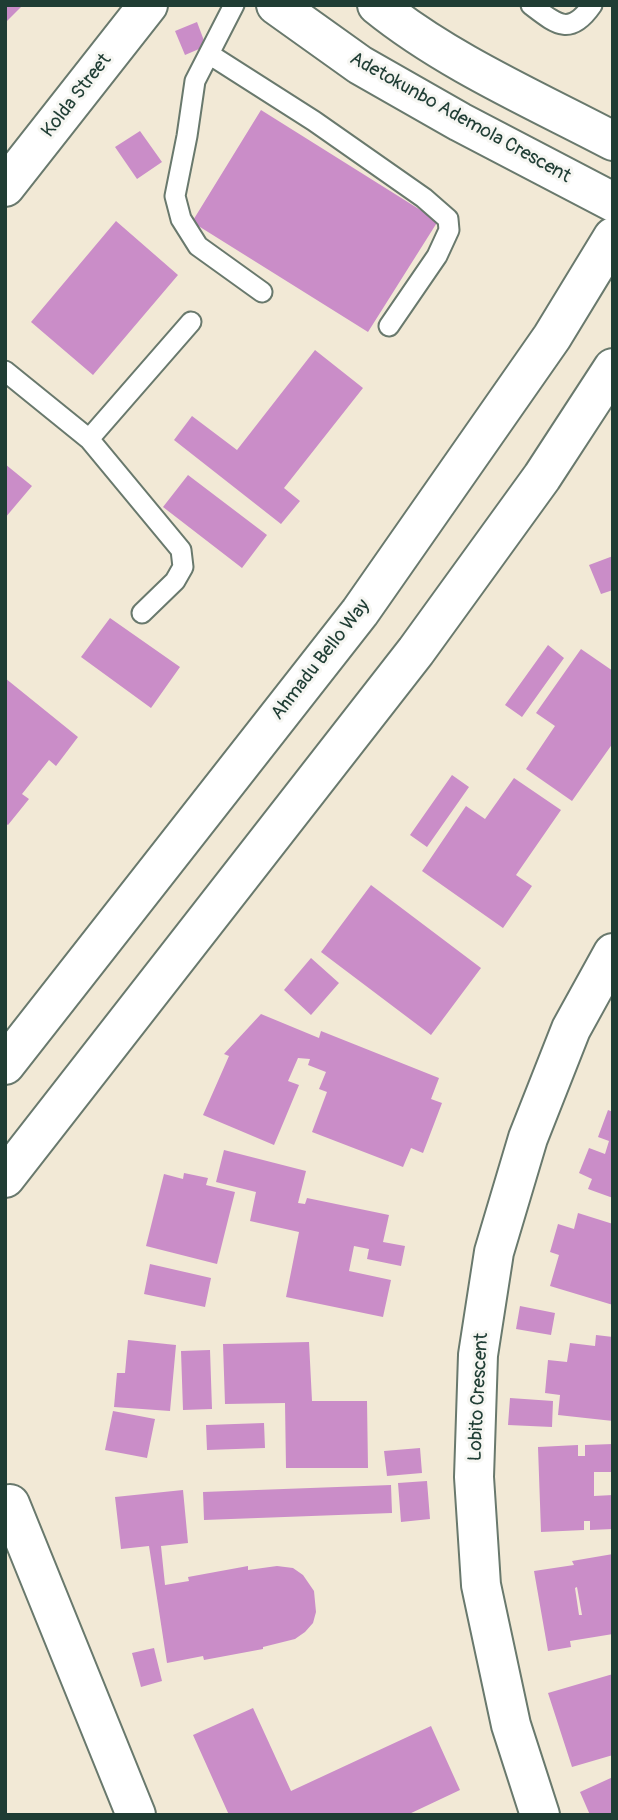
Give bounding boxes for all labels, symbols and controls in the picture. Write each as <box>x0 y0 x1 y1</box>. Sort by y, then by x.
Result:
street label: Adetokunbo Ademola Crescent <box>345 48 575 188</box>
street label: Kolda Street <box>37 50 117 142</box>
street label: Ahmadu Bello Way <box>267 595 375 725</box>
street label: Lobito Crescent <box>464 1332 494 1462</box>

